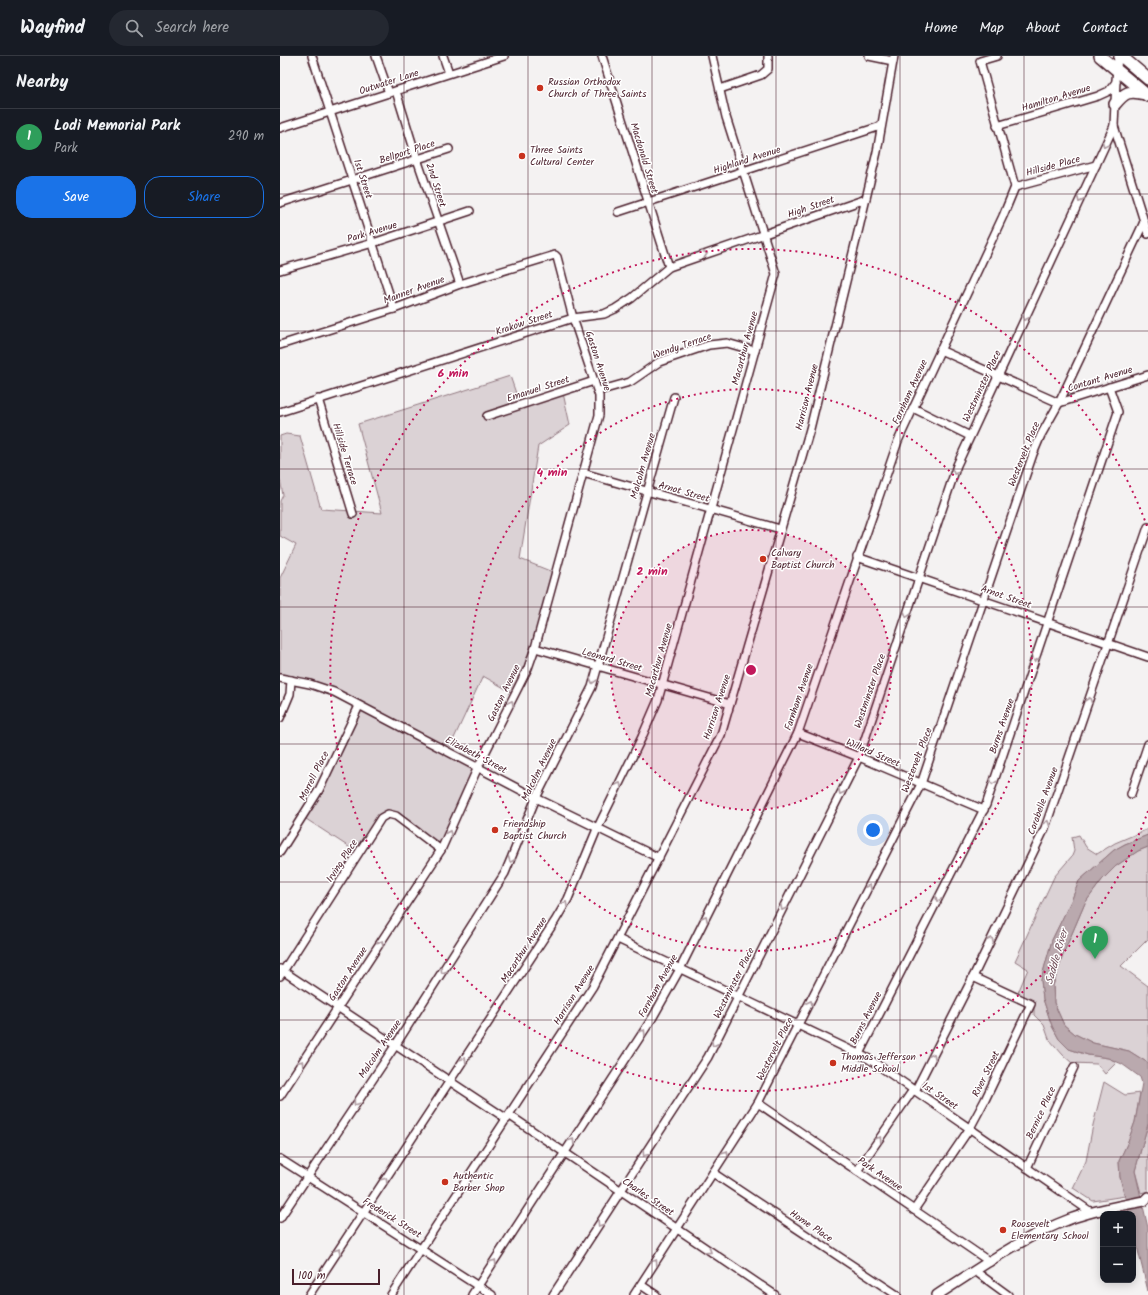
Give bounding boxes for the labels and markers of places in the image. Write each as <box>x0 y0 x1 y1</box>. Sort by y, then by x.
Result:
place label: Russian Orthodox Church of Three Saints <box>548 74 647 102</box>
marker: Russian Orthodox Church of Three Saints <box>535 83 545 93</box>
place label: Three Saints Cultural Center <box>530 142 595 170</box>
marker: Three Saints Cultural Center <box>517 151 527 161</box>
place label: Calvary Baptist Church <box>771 545 835 573</box>
marker: Calvary Baptist Church <box>758 554 768 564</box>
centre of rings <box>744 663 758 677</box>
place label: Friendship Baptist Church <box>503 816 567 844</box>
marker: Friendship Baptist Church <box>490 825 500 835</box>
pin: 1 <box>1082 926 1108 959</box>
place label: Thomas Jefferson Middle School <box>841 1049 916 1077</box>
marker: Thomas Jefferson Middle School <box>828 1058 838 1068</box>
place label: Authentic Barber Shop <box>453 1168 505 1196</box>
marker: Authentic Barber Shop <box>440 1177 450 1187</box>
place label: Roosevelt Elementary School <box>1011 1216 1089 1244</box>
marker: Roosevelt Elementary School <box>998 1225 1008 1235</box>

